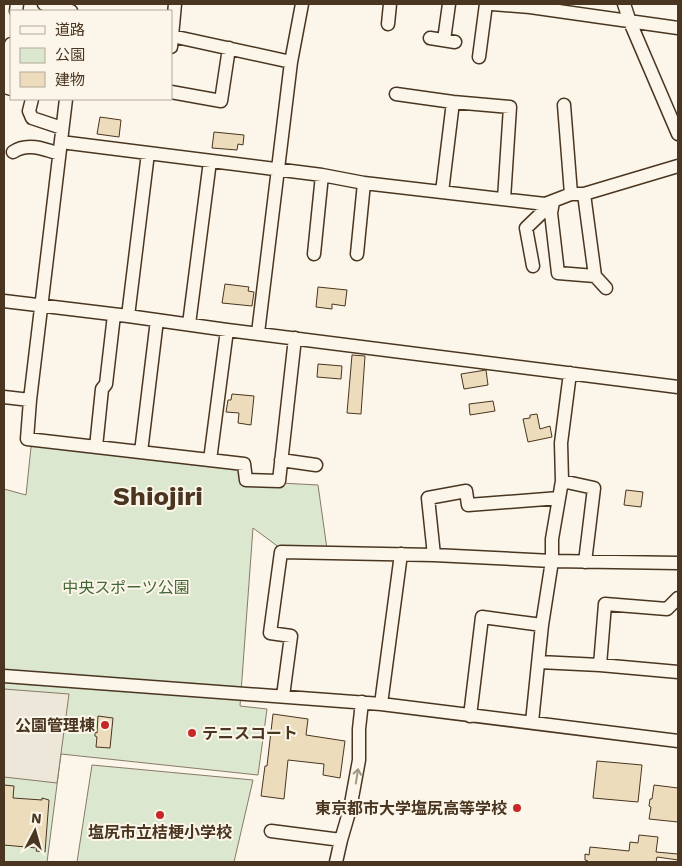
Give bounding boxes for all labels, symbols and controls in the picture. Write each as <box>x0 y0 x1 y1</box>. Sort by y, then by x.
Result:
legend <box>10 10 172 100</box>
text: 道路 <box>55 21 85 39</box>
text: 公園 <box>55 46 85 64</box>
text: 建物 <box>55 71 85 89</box>
district label: Shiojiri <box>113 481 203 511</box>
park label: 中央スポーツ公園 <box>62 578 190 597</box>
place label: 公園管理棟 <box>15 716 95 735</box>
marker: 公園管理棟 <box>99 719 111 731</box>
place label: テニスコート <box>202 724 298 743</box>
marker: テニスコート <box>186 727 198 739</box>
one-way arrow <box>352 769 362 785</box>
place label: 東京都市大学塩尻高等学校 <box>315 799 507 818</box>
marker: 東京都市大学塩尻高等学校 <box>511 802 523 814</box>
north arrow <box>10 806 60 856</box>
marker: 塩尻市立桔梗小学校 <box>154 809 166 821</box>
text: N <box>30 810 42 827</box>
place label: 塩尻市立桔梗小学校 <box>88 823 232 842</box>

